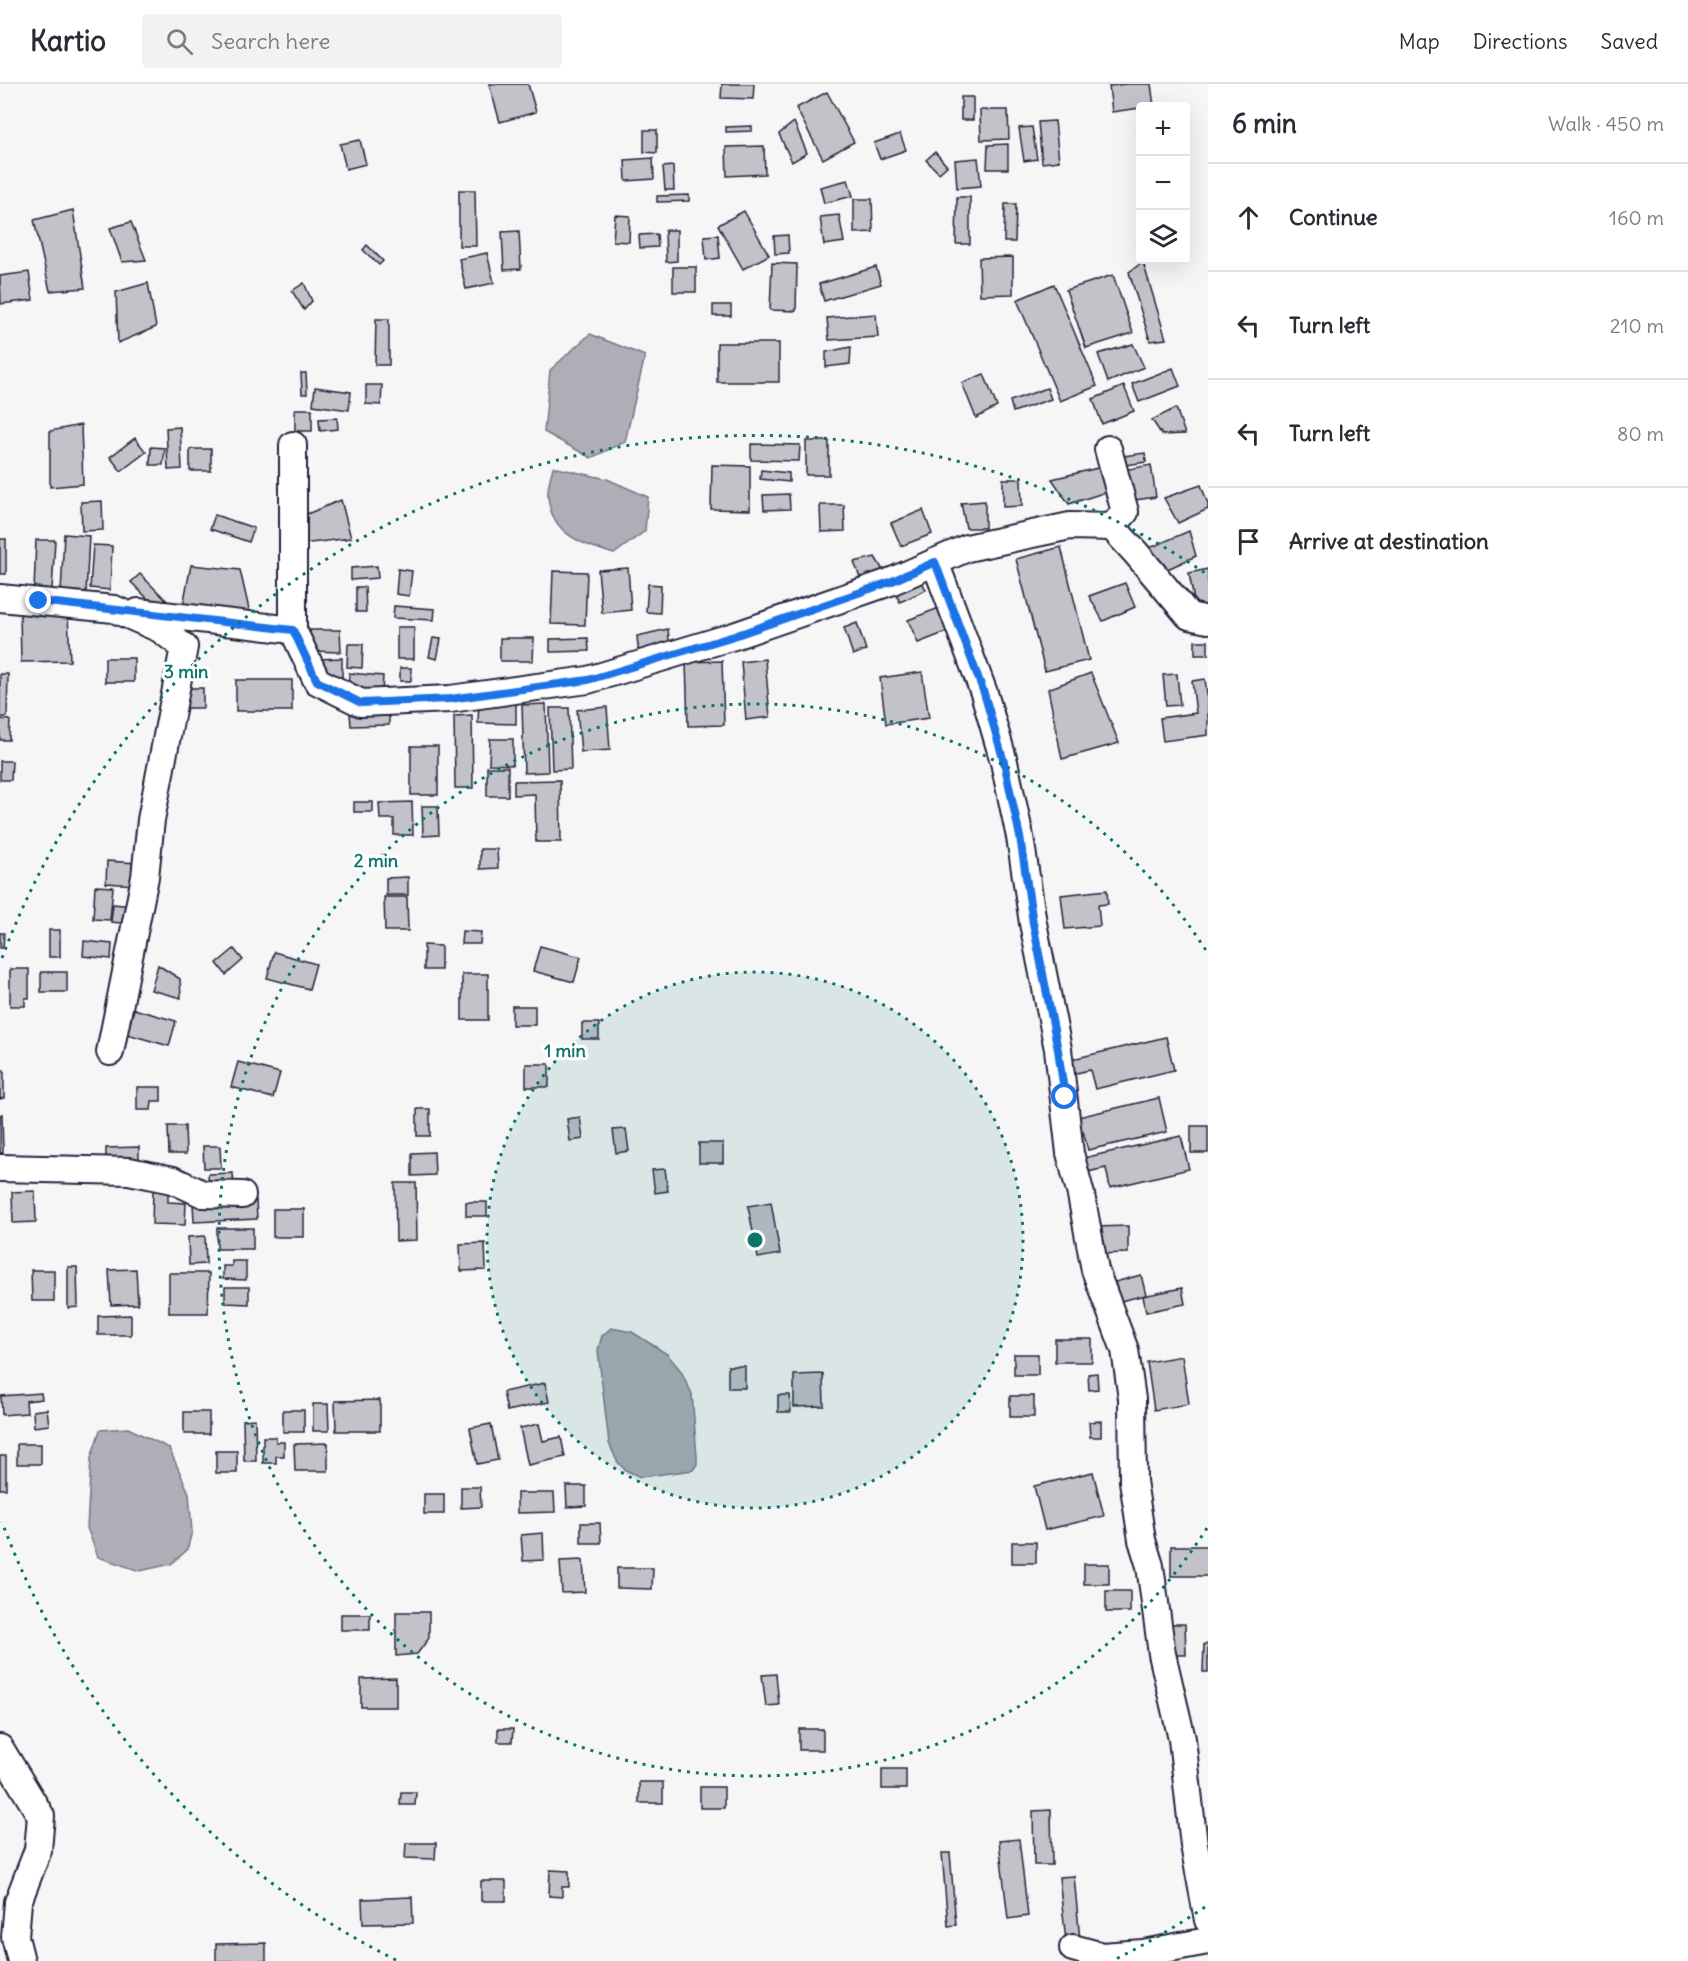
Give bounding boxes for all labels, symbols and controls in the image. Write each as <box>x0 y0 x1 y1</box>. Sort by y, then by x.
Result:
search box <box>142 14 562 68</box>
text: Kartio <box>30 23 106 59</box>
icon: search <box>163 25 196 58</box>
text: Search here <box>211 27 330 55</box>
text: Map <box>1399 28 1440 55</box>
text: Directions <box>1473 28 1567 55</box>
text: Saved <box>1600 28 1658 55</box>
map controls <box>1136 102 1190 264</box>
button: + <box>1136 102 1190 156</box>
text: 6 min <box>1232 107 1297 140</box>
text: Walk · 450 m <box>1548 111 1664 136</box>
button: − <box>1136 156 1190 210</box>
icon: ahead <box>1232 201 1265 234</box>
text: Continue <box>1289 203 1378 231</box>
text: 160 m <box>1609 205 1664 230</box>
button: layers <box>1136 210 1190 264</box>
icon: left <box>1232 309 1265 342</box>
text: Turn left <box>1289 311 1370 339</box>
text: 210 m <box>1610 313 1664 338</box>
icon: left <box>1232 417 1265 450</box>
text: Turn left <box>1289 419 1370 447</box>
text: 80 m <box>1617 421 1664 446</box>
icon: arrive <box>1232 525 1265 558</box>
text: Arrive at destination <box>1289 527 1489 555</box>
route end <box>25 587 51 613</box>
text: 3 min <box>164 660 209 683</box>
text: 2 min <box>354 849 399 872</box>
text: 1 min <box>544 1039 586 1062</box>
route start <box>1051 1083 1077 1109</box>
centre of rings <box>745 1230 765 1250</box>

